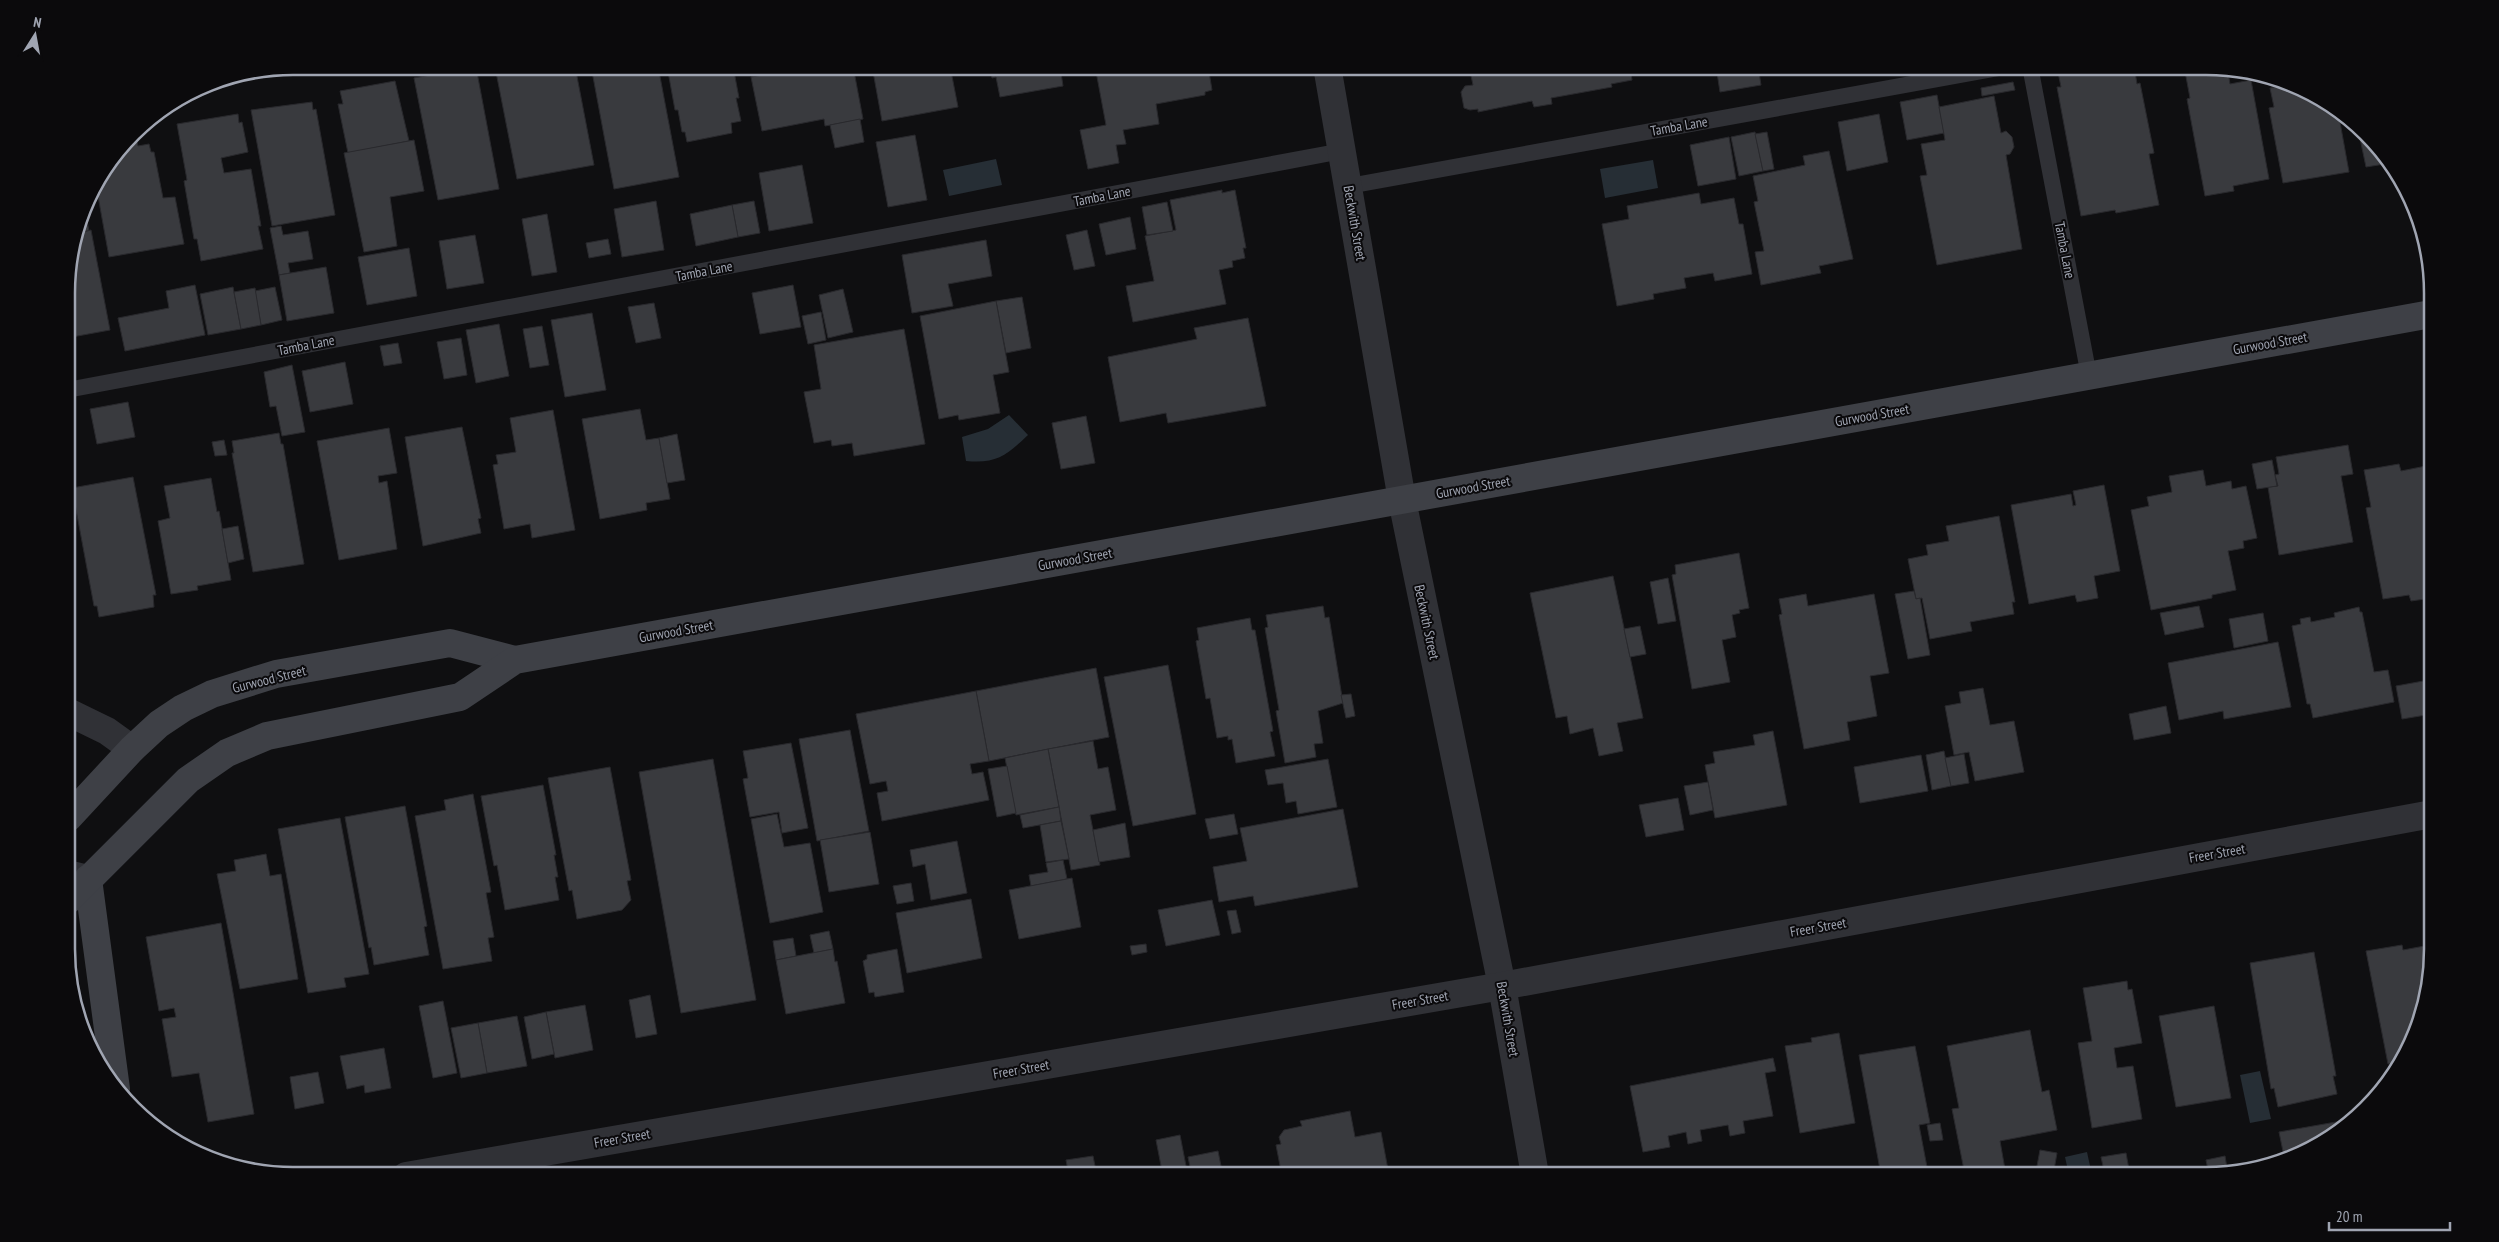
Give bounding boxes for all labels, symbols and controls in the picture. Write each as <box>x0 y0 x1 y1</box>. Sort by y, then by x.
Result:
north arrow <box>10 10 60 60</box>
text: N <box>32 13 43 32</box>
street label: Tamba Lane <box>1649 112 1709 140</box>
street label: Tamba Lane <box>1072 182 1132 210</box>
street label: Beckwith Street <box>1340 184 1370 262</box>
street label: Tamba Lane <box>2051 220 2079 280</box>
street label: Tamba Lane <box>674 257 734 285</box>
street label: Gurwood Street <box>2231 328 2309 358</box>
street label: Tamba Lane <box>276 331 336 359</box>
street label: Gurwood Street <box>1833 400 1911 430</box>
street label: Gurwood Street <box>1434 472 1512 502</box>
street label: Gurwood Street <box>1036 544 1114 574</box>
street label: Beckwith Street <box>1410 583 1444 661</box>
street label: Gurwood Street <box>637 616 715 646</box>
street label: Gurwood Street <box>230 661 308 697</box>
street label: Freer Street <box>2187 839 2247 867</box>
street label: Freer Street <box>1788 913 1848 941</box>
street label: Beckwith Street <box>1493 980 1523 1058</box>
street label: Freer Street <box>1390 986 1450 1014</box>
street label: Freer Street <box>991 1055 1051 1083</box>
street label: Freer Street <box>592 1124 652 1152</box>
scale bar <box>2329 1200 2450 1232</box>
text: 20 m <box>2336 1207 2362 1226</box>

